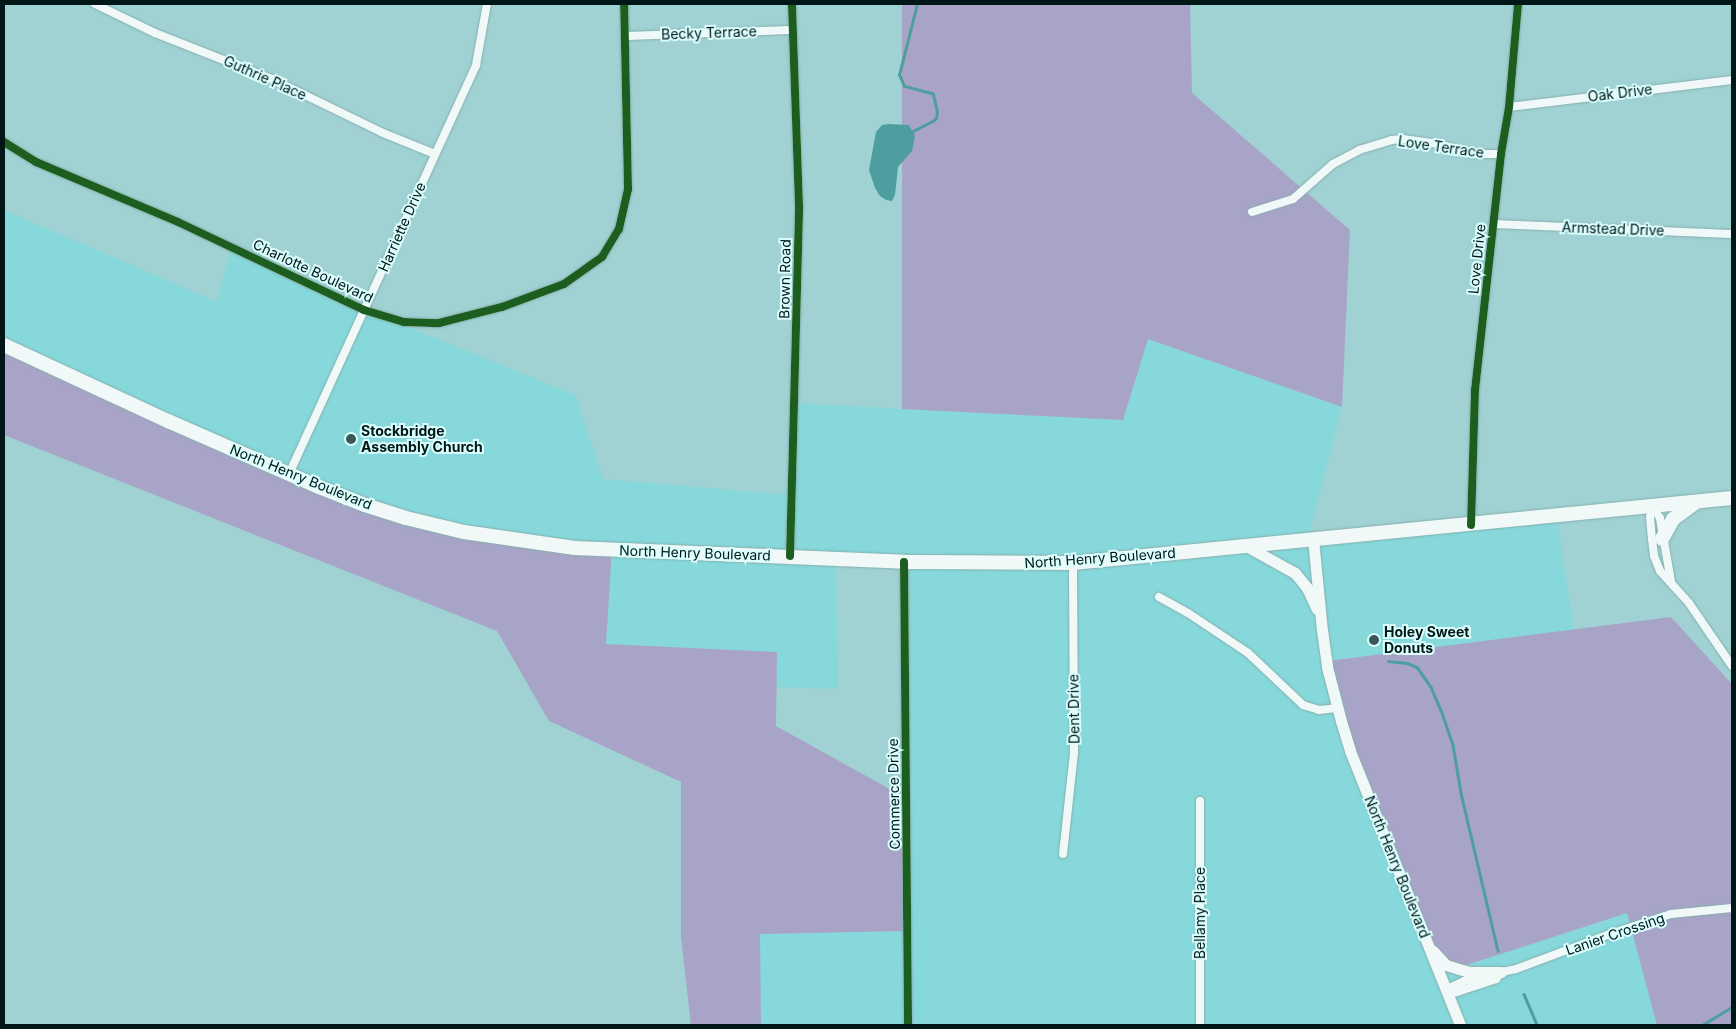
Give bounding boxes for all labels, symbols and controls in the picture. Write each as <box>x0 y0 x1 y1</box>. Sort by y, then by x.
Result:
street label: Becky Terrace <box>661 23 757 43</box>
street label: Guthrie Place <box>221 52 309 104</box>
street label: Oak Drive <box>1587 81 1653 105</box>
street label: Love Terrace <box>1397 133 1485 161</box>
street label: Harriette Drive <box>375 180 429 274</box>
street label: Armstead Drive <box>1561 219 1665 239</box>
street label: Love Drive <box>1465 223 1489 295</box>
street label: Charlotte Boulevard <box>250 236 376 306</box>
street label: Brown Road <box>776 239 794 319</box>
place label: Stockbridge Assembly Church <box>361 423 483 456</box>
marker: Stockbridge Assembly Church <box>345 433 357 445</box>
street label: North Henry Boulevard <box>228 441 374 513</box>
street label: North Henry Boulevard <box>619 542 771 564</box>
street label: North Henry Boulevard <box>1024 544 1176 572</box>
place label: Holey Sweet Donuts <box>1384 624 1469 656</box>
marker: Holey Sweet Donuts <box>1368 634 1380 646</box>
street label: Dent Drive <box>1065 674 1083 744</box>
street label: Commerce Drive <box>885 738 903 850</box>
street label: North Henry Boulevard <box>1361 794 1433 940</box>
street label: Bellamy Place <box>1192 867 1208 959</box>
street label: Lanier Crossing <box>1563 909 1667 959</box>

